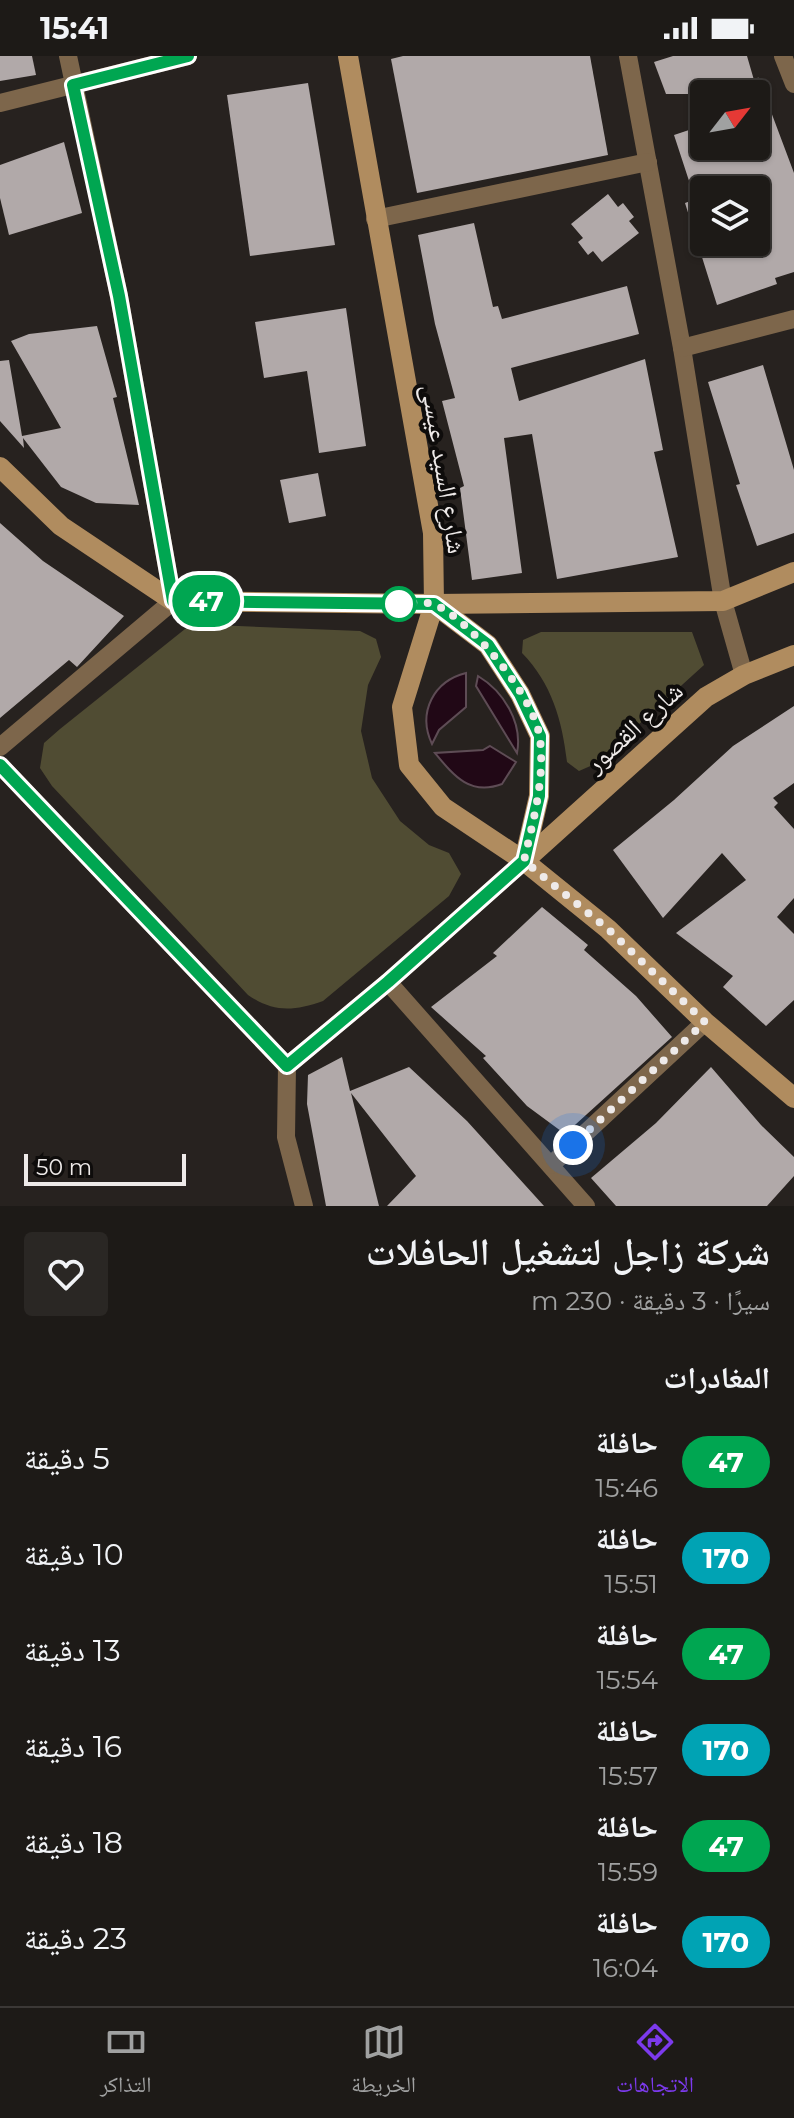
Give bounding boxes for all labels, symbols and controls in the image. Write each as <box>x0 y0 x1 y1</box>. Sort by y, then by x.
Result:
text: 15:41 <box>40 10 109 47</box>
north arrow <box>690 80 770 160</box>
map controls <box>690 80 770 256</box>
button: layers <box>690 176 770 256</box>
street label: شارع السيد عيسى <box>415 382 473 556</box>
line badge: 47 <box>170 575 242 627</box>
text: 47 <box>188 584 224 618</box>
unlabelled marker <box>382 587 416 621</box>
street label: شارع القصور <box>578 675 689 780</box>
your location <box>553 1125 593 1165</box>
scale bar <box>24 1150 186 1186</box>
text: 50 m <box>36 1154 92 1181</box>
text: شركة زاجل لتشغيل الحافلات <box>366 1228 770 1275</box>
button: heart <box>24 1232 108 1316</box>
text: سيرًا · 3 دقيقة · 230 m <box>531 1285 770 1317</box>
text: المغادرات <box>663 1359 770 1396</box>
text: حافلة <box>596 1424 658 1461</box>
text: 5 دقيقة <box>24 1440 110 1477</box>
text: 47 <box>708 1445 744 1479</box>
text: 15:46 <box>595 1472 658 1504</box>
text: حافلة <box>596 1520 658 1557</box>
text: 10 دقيقة <box>24 1536 124 1573</box>
text: 170 <box>703 1541 749 1575</box>
text: 15:51 <box>604 1568 658 1600</box>
text: حافلة <box>596 1616 658 1653</box>
text: 13 دقيقة <box>24 1632 121 1669</box>
text: 47 <box>708 1637 744 1671</box>
text: 15:54 <box>596 1664 658 1696</box>
text: حافلة <box>596 1712 658 1749</box>
text: 16 دقيقة <box>24 1728 122 1765</box>
text: 170 <box>703 1733 749 1767</box>
text: 15:57 <box>599 1760 658 1792</box>
text: حافلة <box>596 1808 658 1845</box>
text: 18 دقيقة <box>24 1824 123 1861</box>
text: 47 <box>708 1829 744 1863</box>
text: 15:59 <box>598 1856 658 1888</box>
text: حافلة <box>596 1904 658 1941</box>
text: 23 دقيقة <box>24 1920 127 1957</box>
text: 170 <box>703 1925 749 1959</box>
text: 16:04 <box>593 1952 658 1984</box>
tab: التذاكر <box>100 2020 151 2106</box>
tab: الخريطة <box>351 2020 416 2106</box>
tab: الاتجاهات <box>616 2020 694 2106</box>

